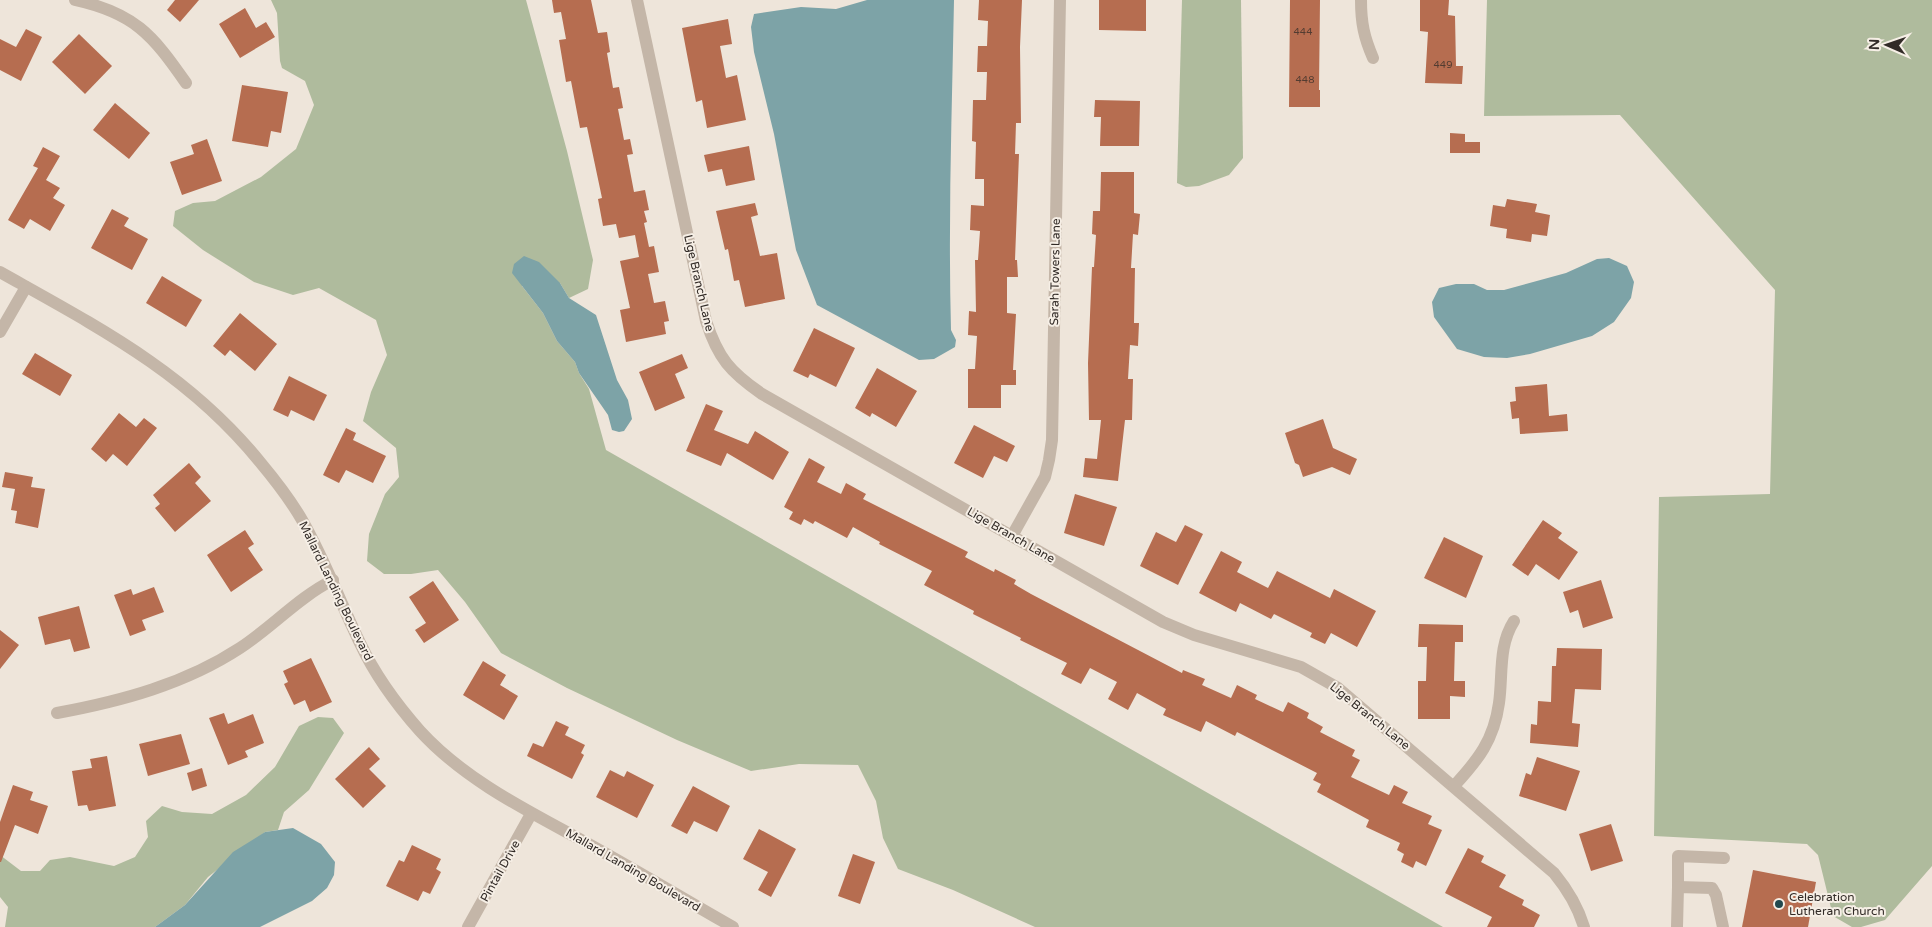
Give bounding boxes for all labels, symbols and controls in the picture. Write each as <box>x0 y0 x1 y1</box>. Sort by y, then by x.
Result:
north arrow <box>1862 20 1912 70</box>
house number: 444 <box>1294 26 1312 38</box>
text: N <box>1866 39 1883 50</box>
house number: 449 <box>1434 59 1452 71</box>
house number: 448 <box>1296 74 1314 86</box>
street label: Sarah Towers Lane <box>1047 218 1063 326</box>
street label: Lige Branch Lane <box>681 233 717 333</box>
street label: Lige Branch Lane <box>965 504 1057 566</box>
street label: Mallard Landing Boulevard <box>296 519 376 663</box>
street label: Lige Branch Lane <box>1327 679 1413 753</box>
street label: Mallard Landing Boulevard <box>563 826 703 914</box>
street label: Pintail Drive <box>477 838 523 904</box>
place label: Celebration Lutheran Church <box>1789 890 1885 918</box>
marker: Celebration Lutheran Church <box>1773 898 1785 910</box>

